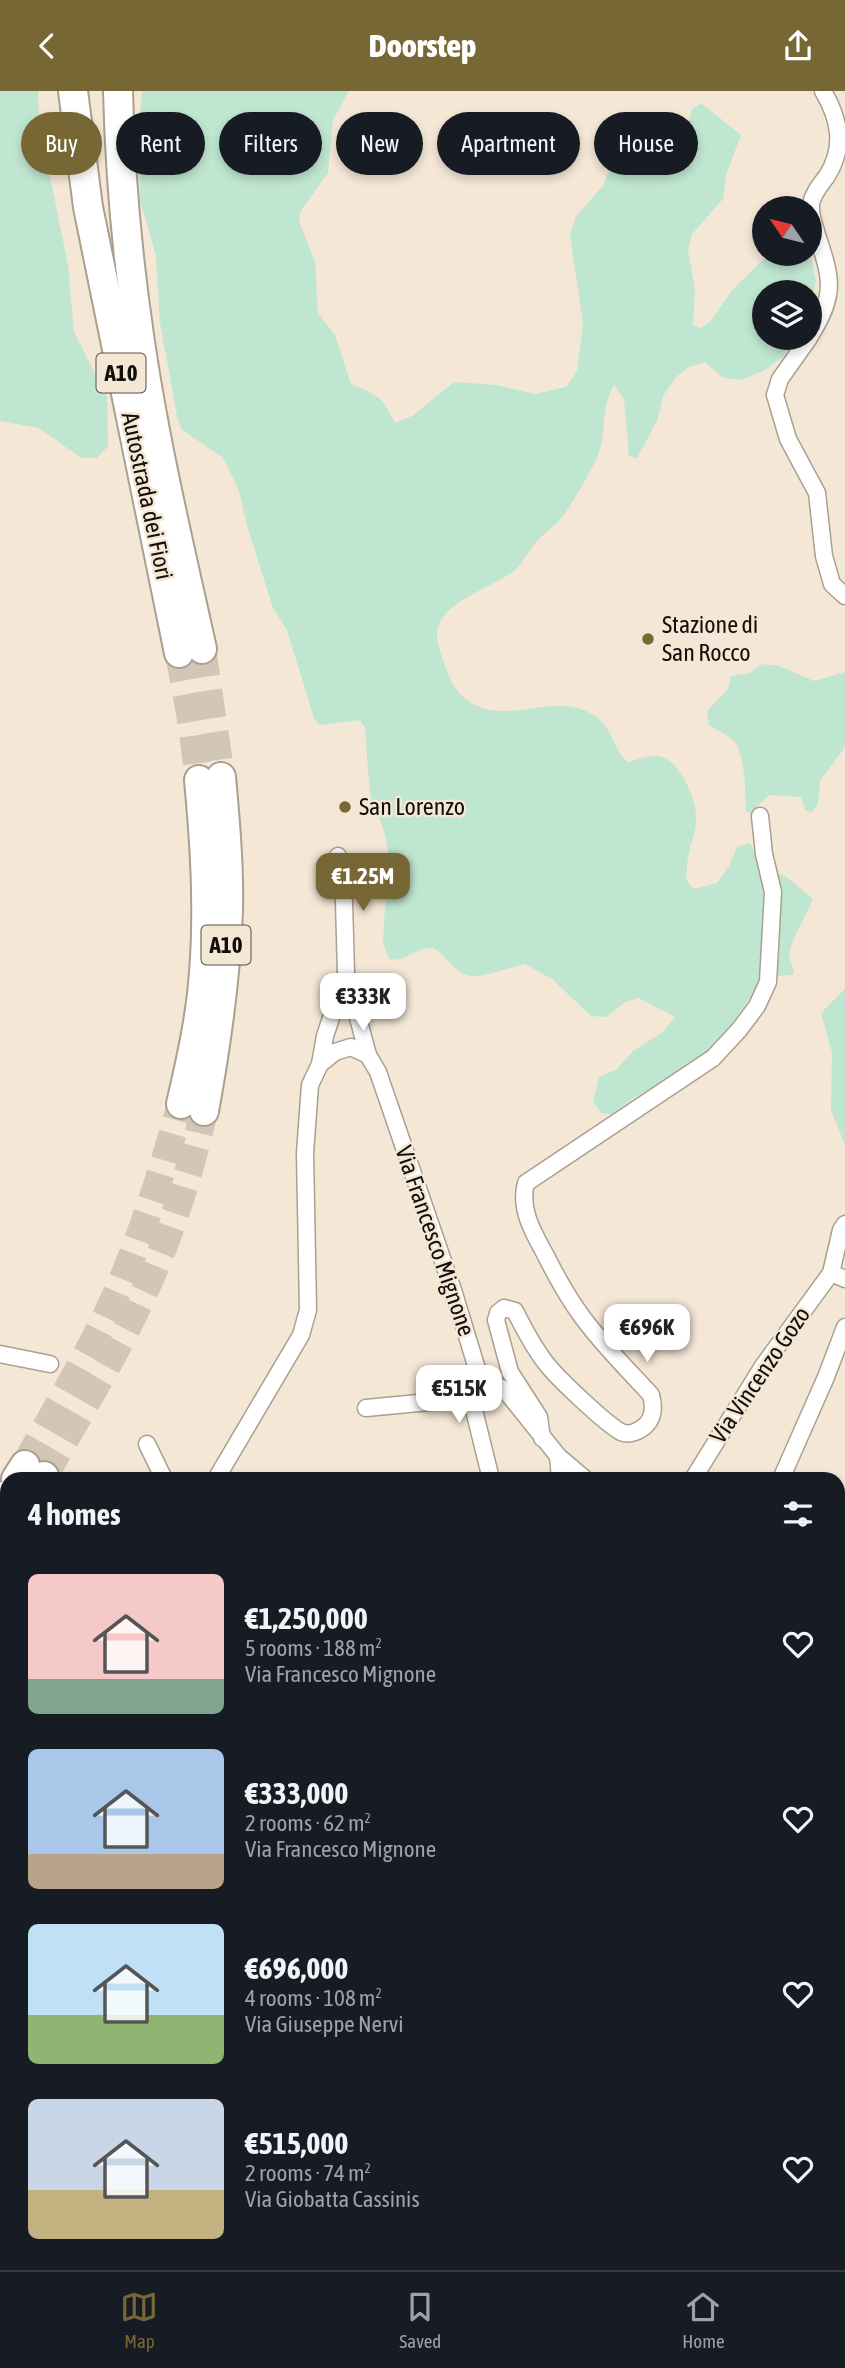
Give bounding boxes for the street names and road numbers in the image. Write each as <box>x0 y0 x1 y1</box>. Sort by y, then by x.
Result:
road number: A10 <box>96 353 146 393</box>
street label: Autostrada dei Fiori <box>117 410 178 582</box>
road number: A10 <box>202 925 250 965</box>
street label: Via Francesco Mignone <box>390 1142 481 1340</box>
street label: Via Vincenzo Gozo <box>704 1301 815 1448</box>

